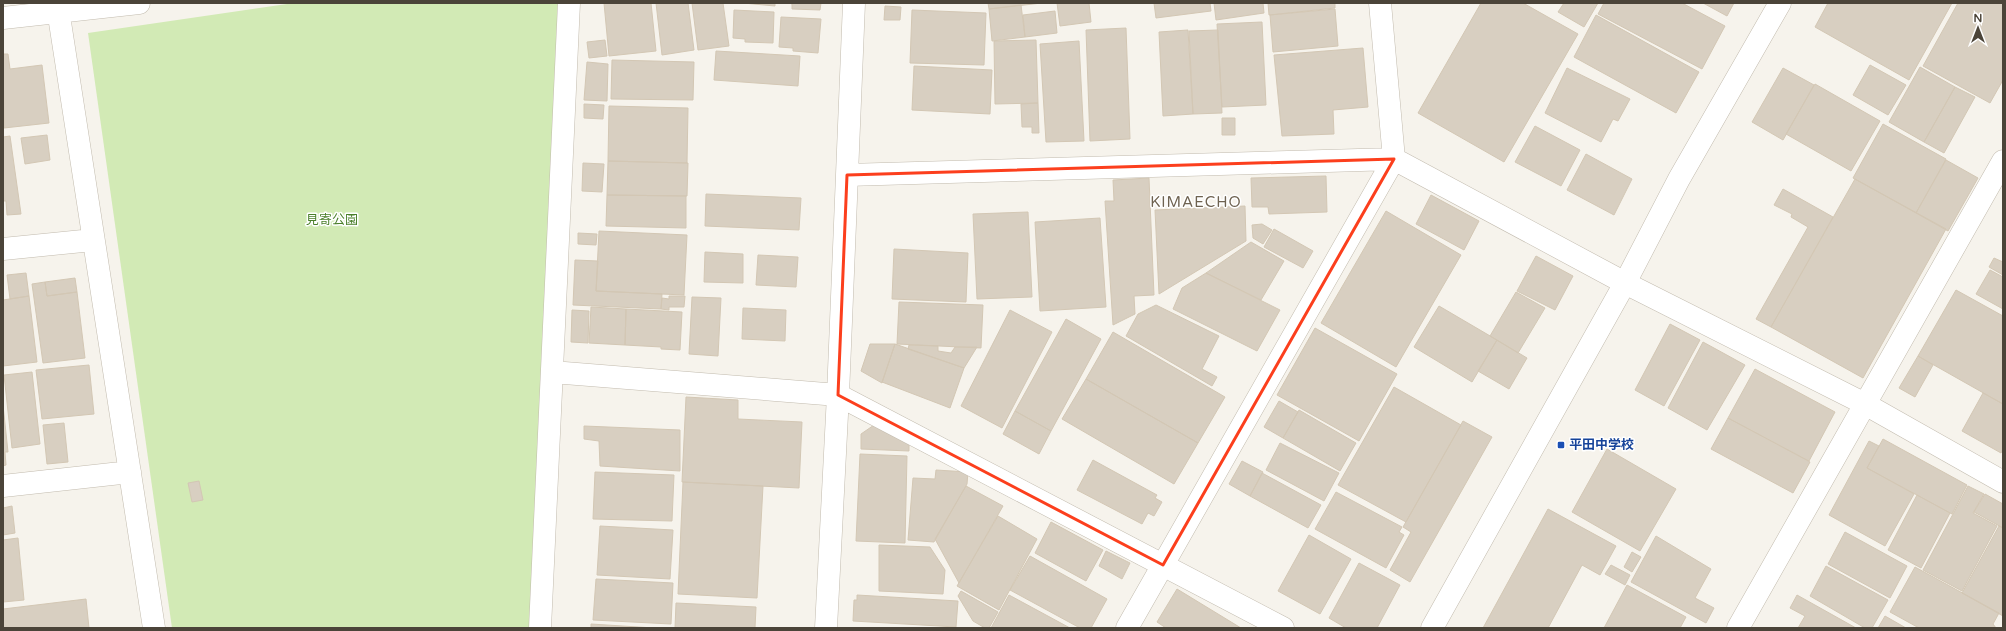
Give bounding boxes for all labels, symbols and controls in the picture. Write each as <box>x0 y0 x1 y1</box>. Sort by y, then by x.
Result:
north arrow <box>1958 8 1998 48</box>
text: N <box>1974 12 1982 25</box>
district label: KIMAECHO <box>1150 193 1242 211</box>
park label: 見寄公園 <box>306 212 358 228</box>
place label: 平田中学校 <box>1569 437 1634 453</box>
marker: 平田中学校 <box>1556 440 1566 450</box>

